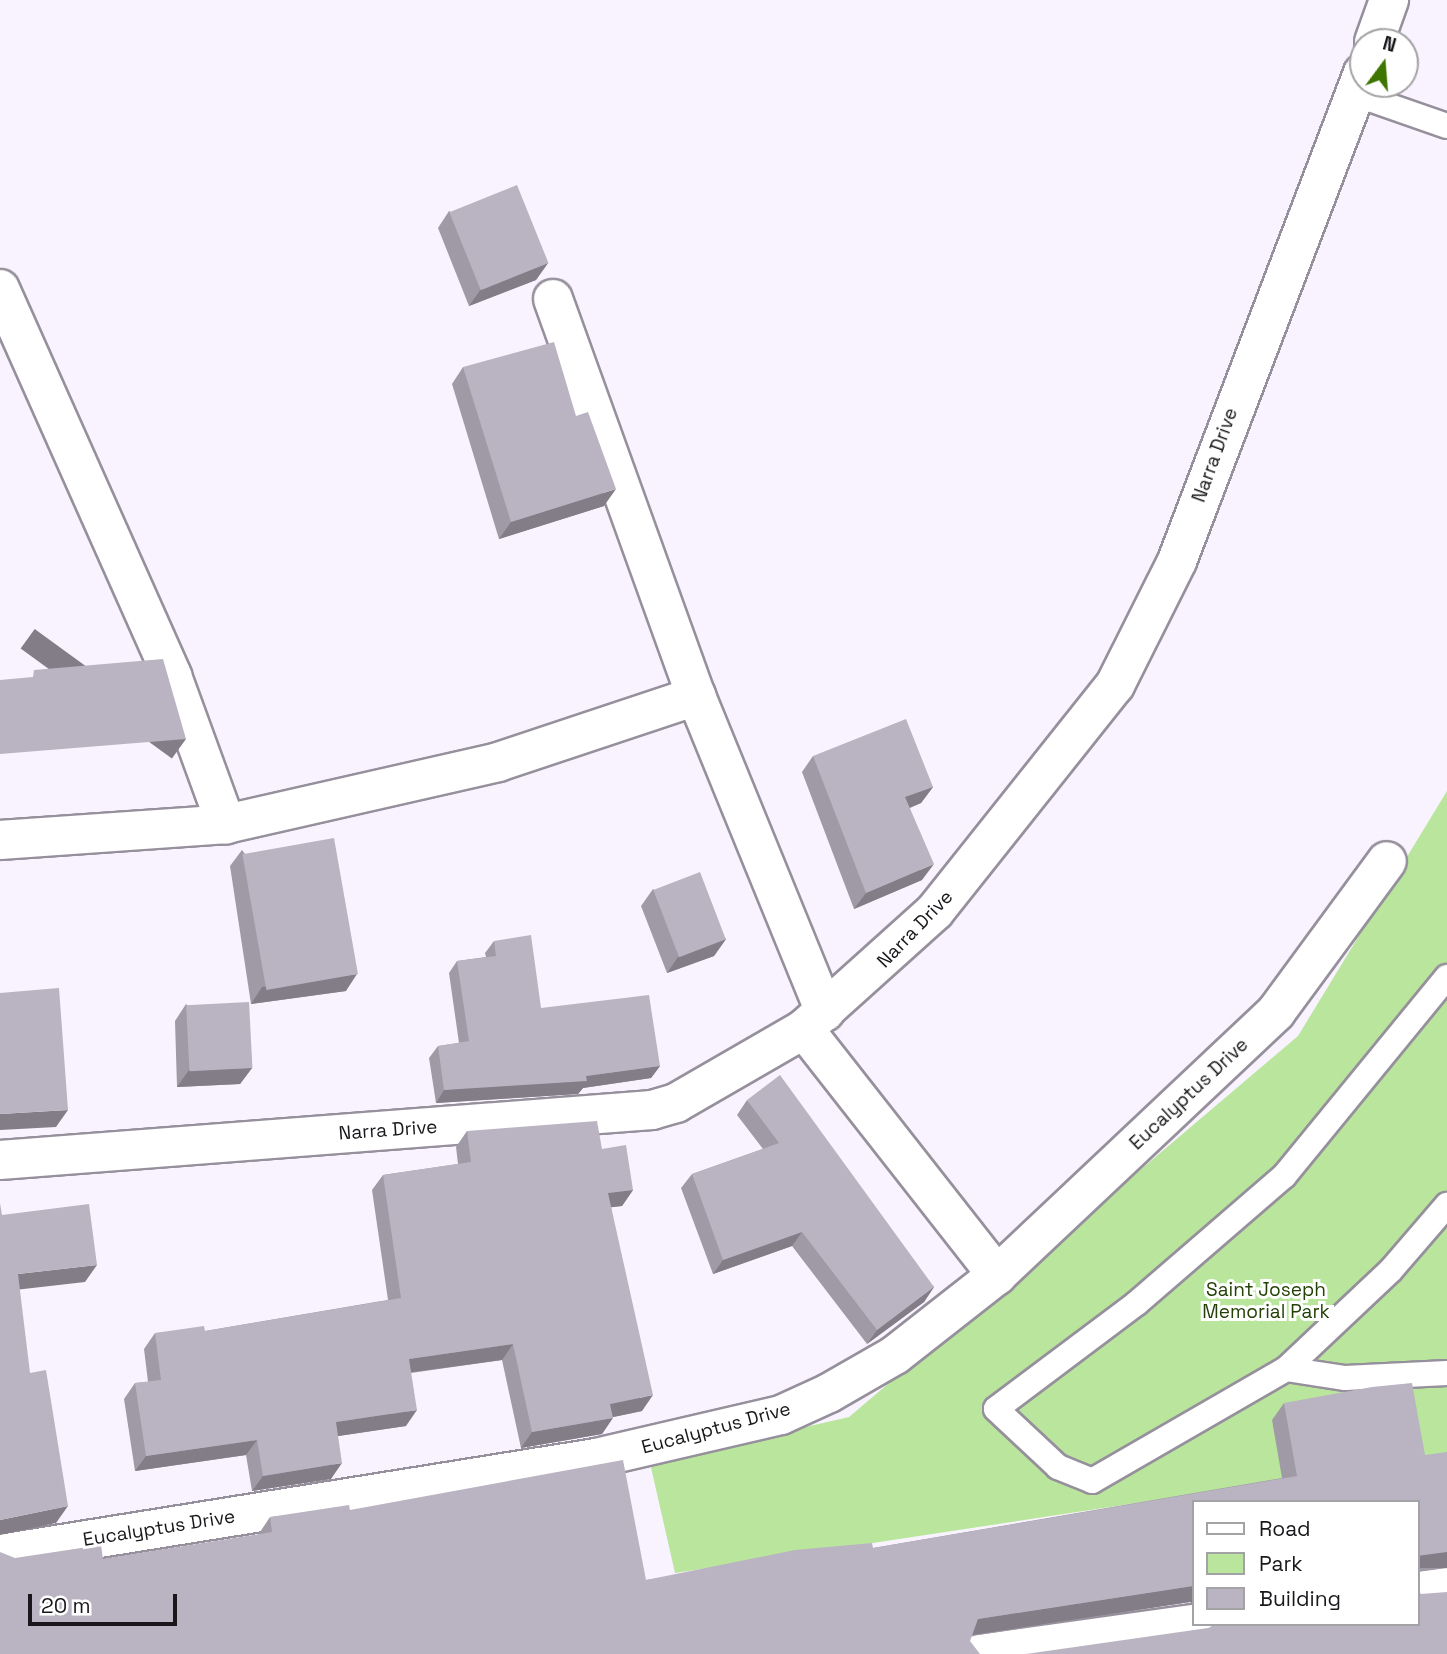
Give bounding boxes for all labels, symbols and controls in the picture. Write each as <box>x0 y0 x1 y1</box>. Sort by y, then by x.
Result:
north arrow <box>1349 28 1419 98</box>
text: N <box>1380 30 1399 58</box>
street label: Narra Drive <box>1187 405 1243 505</box>
street label: Narra Drive <box>872 886 958 972</box>
street label: Eucalyptus Drive <box>1125 1033 1253 1155</box>
street label: Narra Drive <box>338 1115 438 1145</box>
park label: Saint Joseph Memorial Park <box>1202 1279 1330 1323</box>
street label: Eucalyptus Drive <box>639 1397 793 1459</box>
legend <box>1192 1500 1419 1626</box>
street label: Eucalyptus Drive <box>81 1505 237 1551</box>
text: Road <box>1259 1515 1311 1542</box>
text: Park <box>1259 1550 1303 1577</box>
scale bar <box>32 1580 180 1624</box>
text: Building <box>1259 1585 1341 1612</box>
text: 20 m <box>41 1592 91 1619</box>

